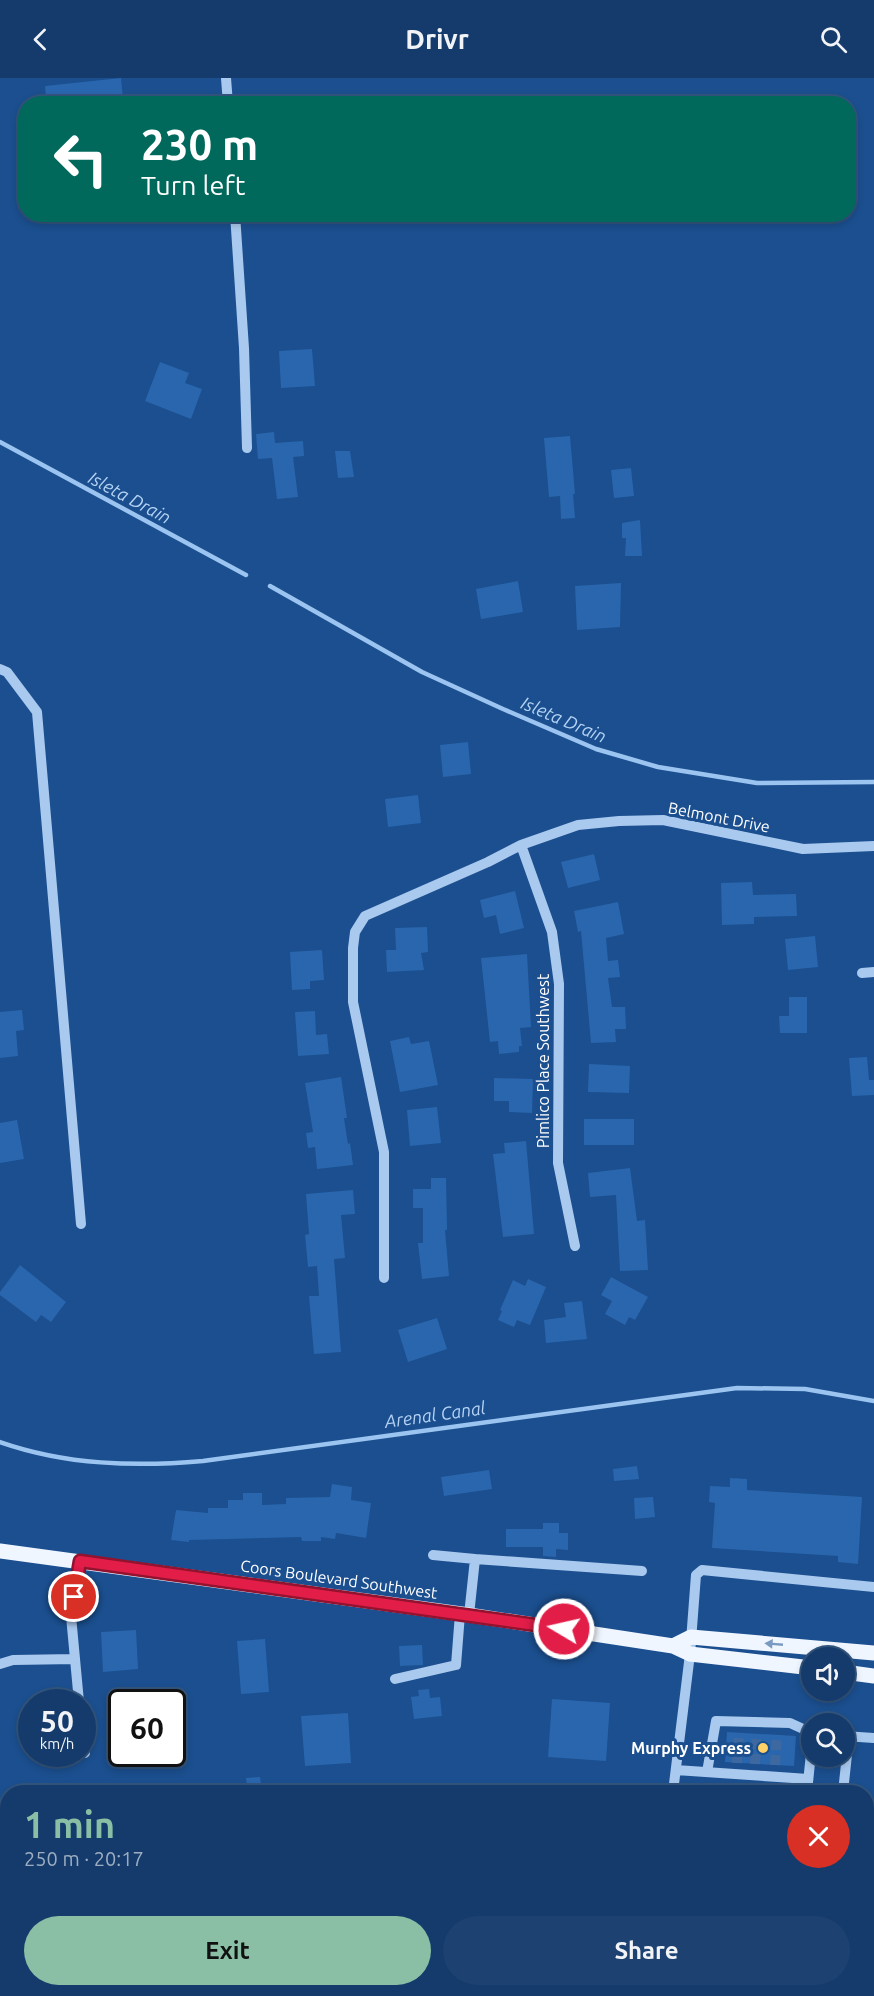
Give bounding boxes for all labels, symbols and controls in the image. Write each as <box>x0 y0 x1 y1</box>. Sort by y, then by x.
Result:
icon: back <box>24 23 57 56</box>
icon: search <box>817 23 850 56</box>
text: Drivr <box>405 24 469 54</box>
icon: left <box>42 120 120 198</box>
text: 230 m <box>141 121 258 168</box>
text: Turn left <box>141 170 245 200</box>
water label: Isleta Drain <box>85 467 175 527</box>
water label: Isleta Drain <box>518 692 610 746</box>
street label: Belmont Drive <box>667 798 771 836</box>
street label: Pimlico Place Southwest <box>534 973 552 1148</box>
water label: Arenal Canal <box>382 1397 487 1431</box>
street label: Coors Boulevard Southwest <box>239 1556 439 1602</box>
pin <box>48 1571 99 1622</box>
icon: arrive <box>57 1580 90 1613</box>
position arrow <box>532 1597 596 1661</box>
one-way arrow <box>764 1639 783 1649</box>
map controls <box>801 1647 855 1767</box>
button: sound <box>801 1647 855 1701</box>
speed limit sign: 60 <box>108 1689 186 1767</box>
text: 50 <box>40 1704 74 1738</box>
button: search <box>801 1713 855 1767</box>
text: km/h <box>40 1735 74 1752</box>
place label: Murphy Express <box>631 1739 751 1757</box>
marker: Murphy Express <box>756 1741 770 1755</box>
text: 1 min <box>24 1804 115 1845</box>
button: close <box>787 1805 850 1868</box>
text: 250 m · 20:17 <box>24 1847 144 1870</box>
button: Exit <box>24 1916 431 1985</box>
button: Share <box>443 1916 850 1985</box>

